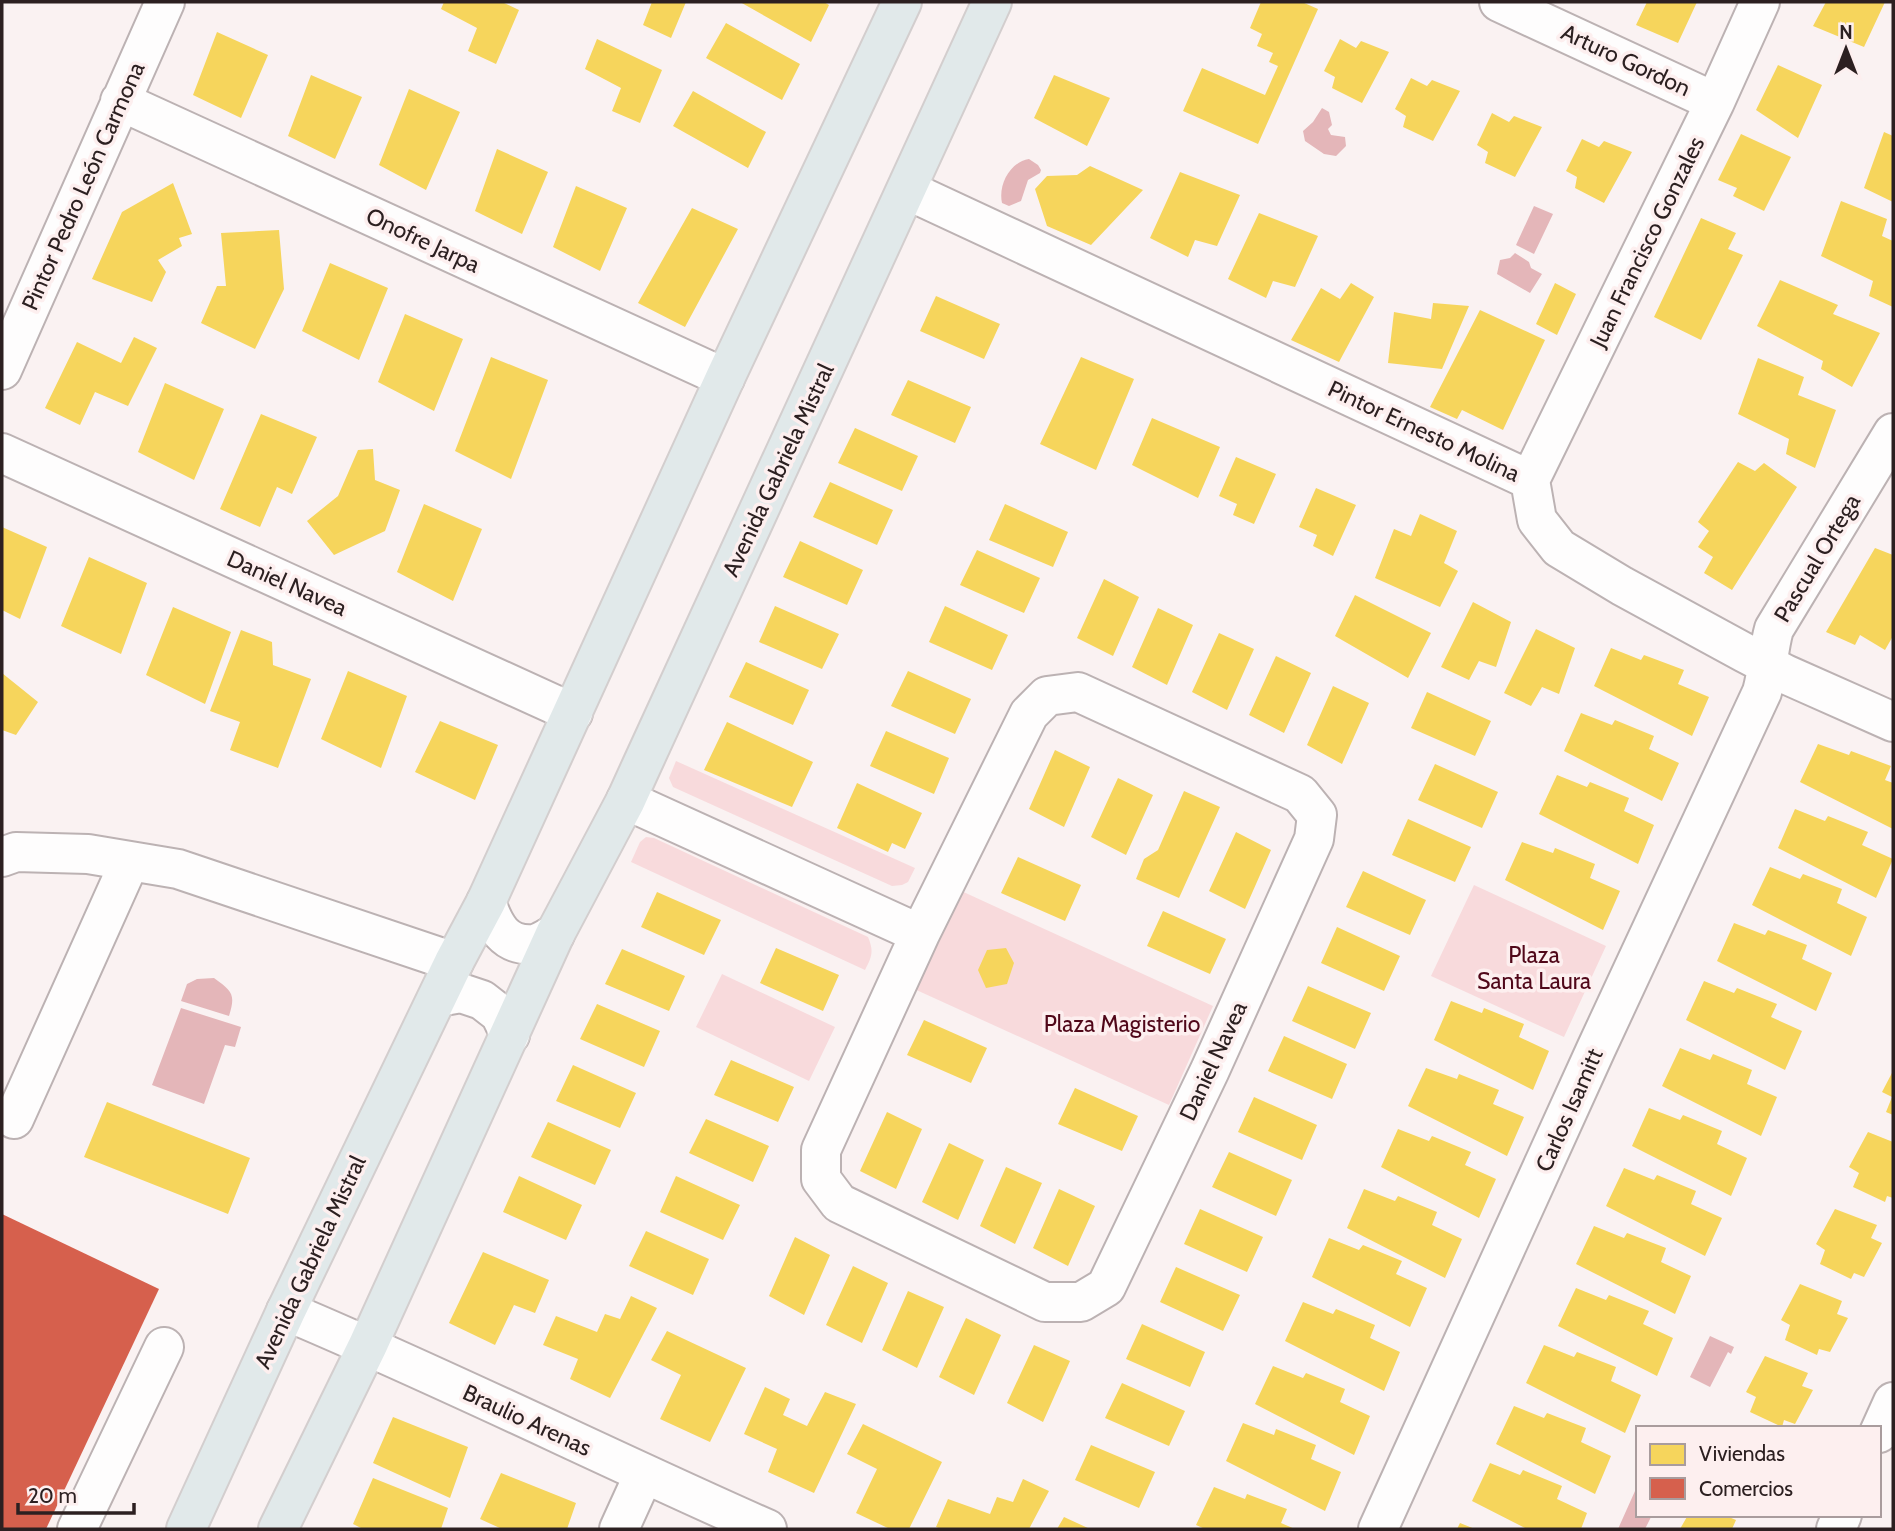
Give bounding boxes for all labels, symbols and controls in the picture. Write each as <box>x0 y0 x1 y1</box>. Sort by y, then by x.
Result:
north arrow <box>1811 14 1881 84</box>
street label: Arturo Gordon <box>1557 18 1695 102</box>
text: N <box>1839 21 1853 44</box>
street label: Pintor Pedro León Carmona <box>16 58 150 314</box>
street label: Juan Francisco Gonzales <box>1583 132 1710 353</box>
street label: Onofre Jarpa <box>362 201 484 279</box>
street label: Avenida Gabriela Mistral <box>716 358 840 581</box>
street label: Pintor Ernesto Molina <box>1324 374 1524 488</box>
street label: Pascual Ortega <box>1768 489 1866 627</box>
street label: Daniel Navea <box>223 544 351 622</box>
park label: Plaza Santa Laura <box>1477 941 1591 995</box>
street label: Daniel Navea <box>1173 997 1253 1125</box>
park label: Plaza Magisterio <box>1044 1010 1200 1038</box>
street label: Carlos Isamitt <box>1529 1044 1609 1176</box>
street label: Avenida Gabriela Mistral <box>248 1150 372 1373</box>
street label: Braulio Arenas <box>458 1378 596 1462</box>
legend <box>1636 1426 1881 1517</box>
text: Viviendas <box>1699 1441 1785 1466</box>
scale bar <box>18 1472 133 1516</box>
text: Comercios <box>1699 1476 1793 1501</box>
text: 20 m <box>28 1483 77 1508</box>

